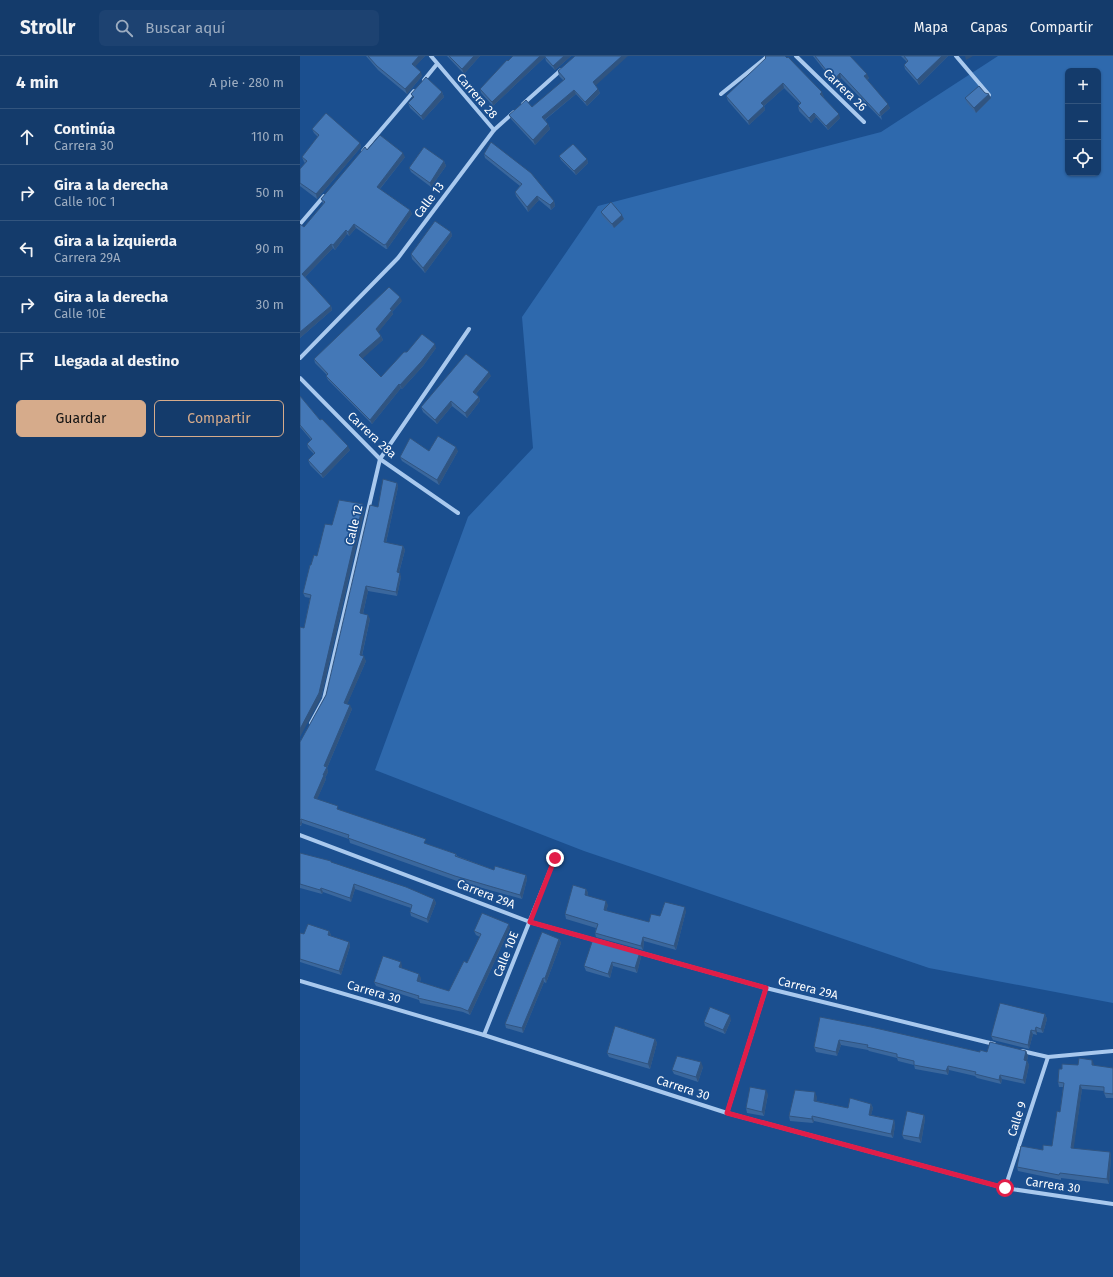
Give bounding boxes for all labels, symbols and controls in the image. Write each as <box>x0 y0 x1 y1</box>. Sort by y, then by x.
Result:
search box <box>99 10 379 46</box>
text: Strollr <box>20 16 75 39</box>
icon: search <box>113 17 135 39</box>
text: Buscar aquí <box>145 19 225 37</box>
text: Mapa <box>914 19 948 36</box>
text: Capas <box>970 19 1008 36</box>
text: Compartir <box>1030 19 1093 36</box>
street label: Carrera 26 <box>820 66 870 114</box>
map controls <box>1065 68 1101 176</box>
button: + <box>1065 68 1101 104</box>
street label: Carrera 28 <box>454 71 501 122</box>
text: 4 min <box>16 72 59 93</box>
text: A pie · 280 m <box>209 75 284 90</box>
button: − <box>1065 104 1101 140</box>
text: Continúa <box>54 120 115 138</box>
icon: ahead <box>16 126 38 148</box>
text: 110 m <box>251 129 284 144</box>
text: Carrera 30 <box>54 138 114 153</box>
button: locate <box>1065 140 1101 176</box>
text: Gira a la derecha <box>54 176 168 194</box>
street label: Calle 13 <box>411 179 447 221</box>
icon: right <box>16 182 38 204</box>
text: 50 m <box>256 185 284 200</box>
text: Calle 10C 1 <box>54 194 115 209</box>
text: Gira a la izquierda <box>54 232 177 250</box>
icon: left <box>16 238 38 260</box>
text: 90 m <box>255 241 284 256</box>
text: Carrera 29A <box>54 250 120 265</box>
text: Gira a la derecha <box>54 288 168 306</box>
icon: right <box>16 294 38 316</box>
text: 30 m <box>256 297 284 312</box>
text: Calle 10E <box>54 306 106 321</box>
icon: arrive <box>16 350 38 372</box>
text: Llegada al destino <box>54 352 179 370</box>
button: Guardar <box>16 400 146 437</box>
button: Compartir <box>154 400 284 437</box>
street label: Carrera 28a <box>345 409 399 461</box>
street label: Calle 12 <box>343 503 365 546</box>
route end <box>546 849 564 867</box>
street label: Carrera 29A <box>455 876 517 912</box>
street label: Calle 10E <box>491 929 521 979</box>
street label: Carrera 29A <box>777 974 840 1002</box>
street label: Carrera 30 <box>346 978 403 1006</box>
street label: Carrera 30 <box>655 1073 712 1103</box>
street label: Calle 9 <box>1005 1100 1029 1138</box>
street label: Carrera 30 <box>1025 1174 1082 1196</box>
route start <box>996 1179 1014 1197</box>

